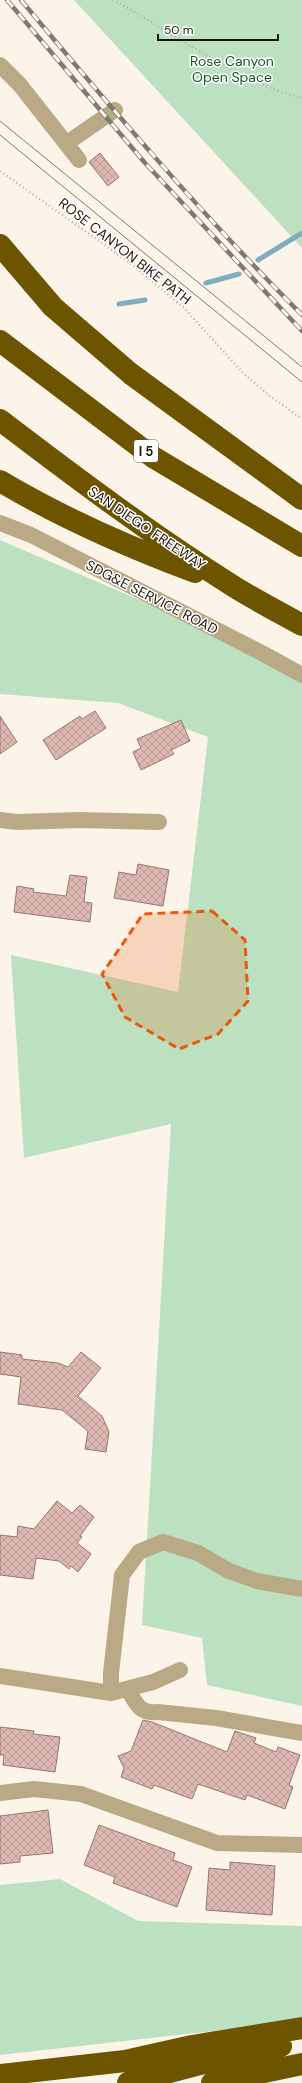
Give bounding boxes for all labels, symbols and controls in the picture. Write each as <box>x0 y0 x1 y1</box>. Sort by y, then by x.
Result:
scale bar <box>158 16 278 42</box>
text: 50 m <box>164 22 193 38</box>
park label: Rose Canyon Open Space <box>190 52 274 86</box>
street label: ROSE CANYON BIKE PATH <box>55 194 195 308</box>
road number: I 5 <box>134 440 158 462</box>
street label: SAN DIEGO FREEWAY <box>85 482 209 574</box>
street label: SDG&E SERVICE ROAD <box>83 556 221 638</box>

